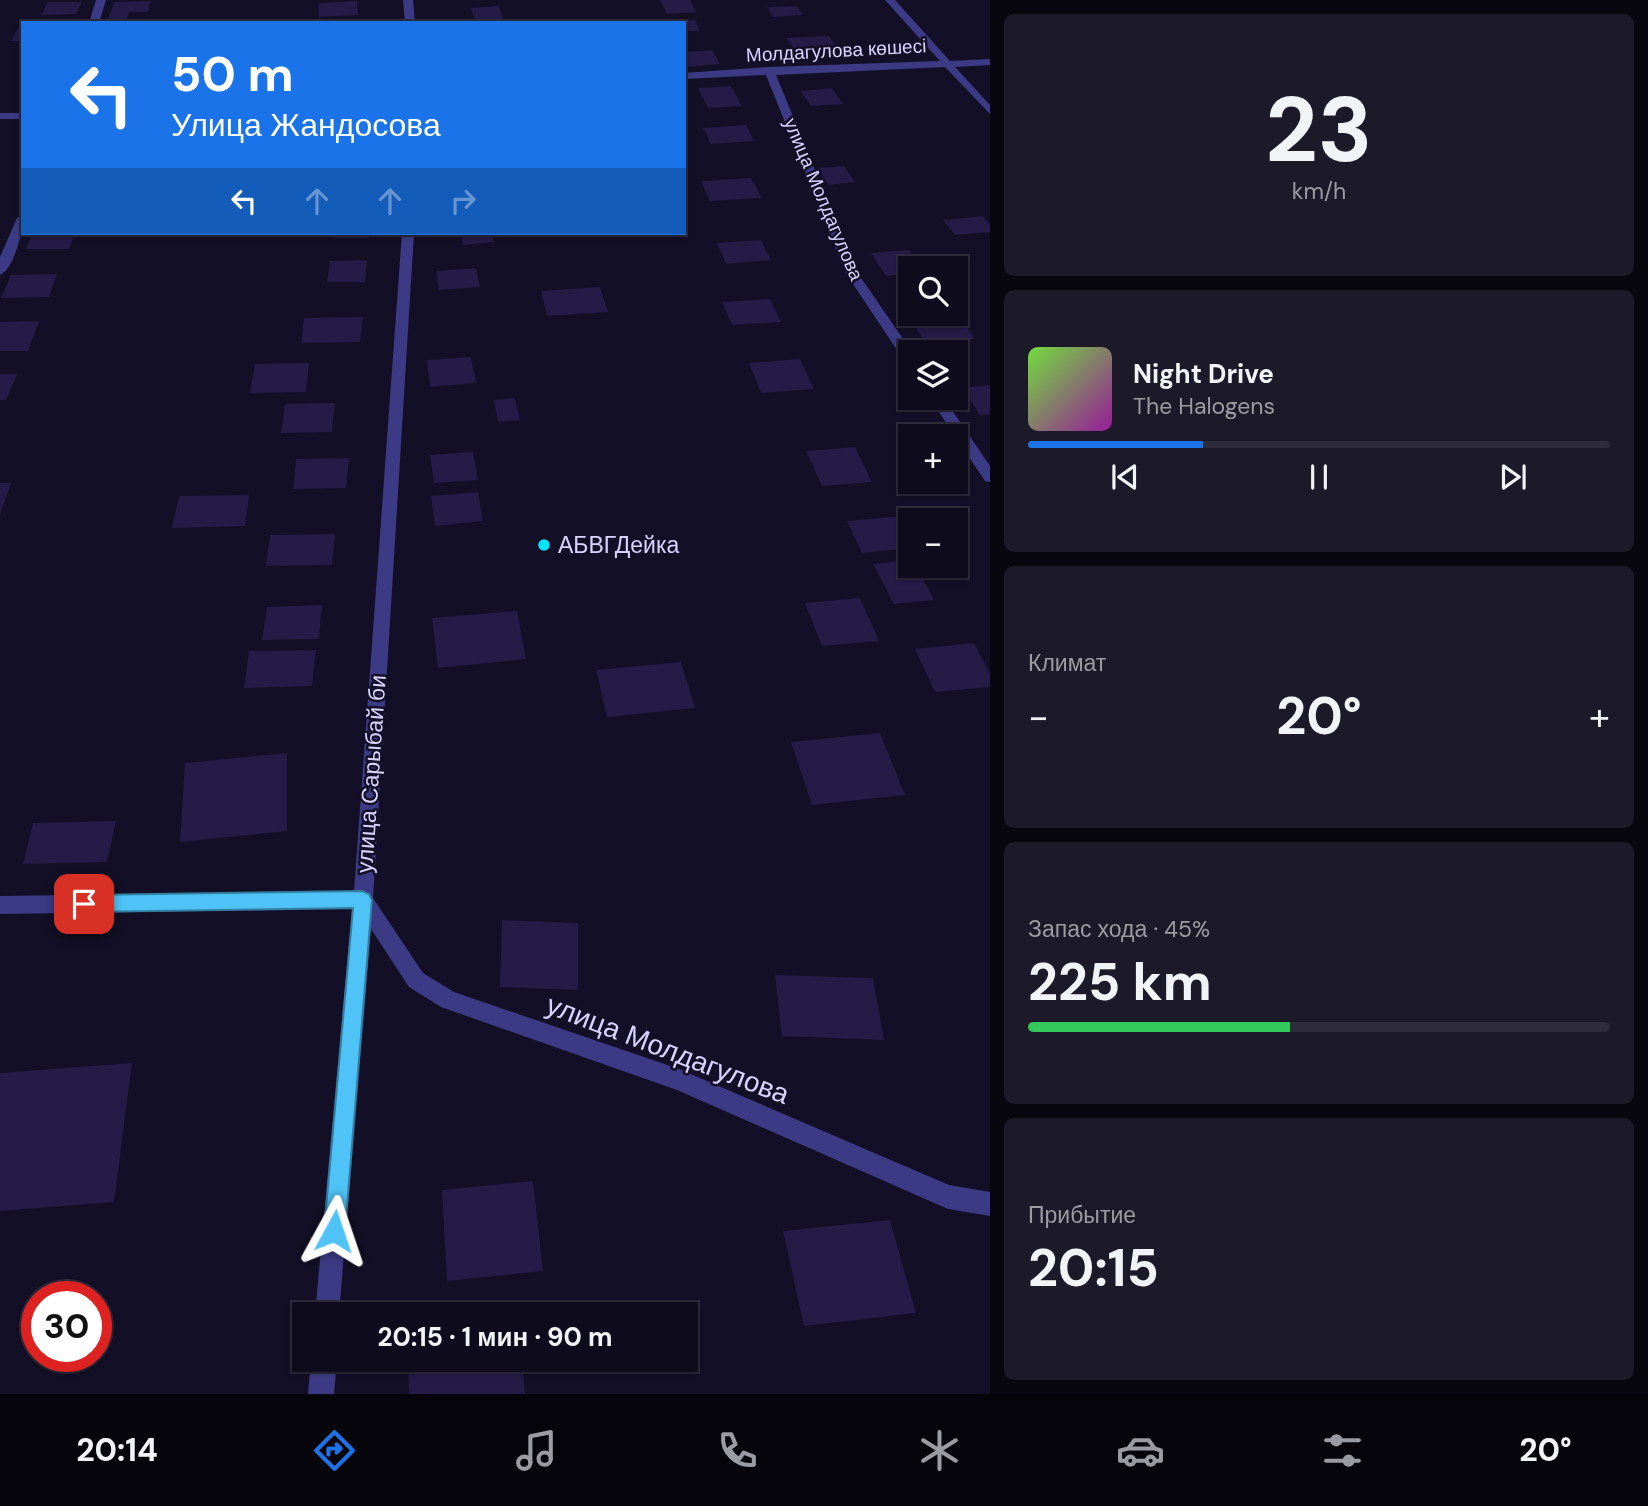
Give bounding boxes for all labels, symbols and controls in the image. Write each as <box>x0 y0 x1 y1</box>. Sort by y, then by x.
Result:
street label: Молдагулова көшесі <box>745 33 927 68</box>
text: 50 m <box>171 42 294 106</box>
icon: left <box>56 49 147 140</box>
text: 23 <box>1265 71 1373 189</box>
text: Улица Жандосова <box>171 104 441 146</box>
street label: улица Молдагулова <box>778 114 869 285</box>
text: km/h <box>1292 176 1346 206</box>
icon: left <box>225 182 263 220</box>
icon: ahead <box>298 182 336 220</box>
icon: ahead <box>371 182 409 220</box>
icon: right <box>444 182 482 220</box>
map controls <box>898 256 968 578</box>
button: search <box>898 256 968 326</box>
button: layers <box>898 340 968 410</box>
text: Night Drive <box>1133 357 1274 391</box>
text: The Halogens <box>1133 391 1275 421</box>
button: + <box>898 424 968 494</box>
icon: previous <box>1106 458 1144 496</box>
icon: pause <box>1300 458 1338 496</box>
icon: next <box>1494 458 1532 496</box>
button: − <box>898 508 968 578</box>
place label: АБВГДейка <box>558 530 679 560</box>
marker: АБВГДейка <box>536 537 552 553</box>
text: Климат <box>1028 648 1106 678</box>
street label: улица Сарыбай би <box>349 674 393 874</box>
text: 20° <box>1276 682 1362 750</box>
text: − <box>1028 692 1049 742</box>
text: + <box>1589 692 1610 742</box>
pin <box>54 874 114 934</box>
icon: arrive <box>65 885 103 923</box>
text: Запас хода · 45% <box>1028 914 1210 944</box>
text: 225 km <box>1028 948 1212 1016</box>
street label: улица Молдагулова <box>541 986 795 1113</box>
position arrow <box>297 1194 371 1268</box>
text: Прибытие <box>1028 1200 1136 1230</box>
text: 20:15 <box>1028 1234 1159 1302</box>
speed limit sign: 30 <box>21 1281 112 1372</box>
text: 20:15 · 1 мин · 90 m <box>378 1320 612 1354</box>
icon: directions <box>310 1426 359 1475</box>
icon: music <box>512 1426 561 1475</box>
icon: phone <box>713 1426 762 1475</box>
icon: climate <box>915 1426 964 1475</box>
icon: car <box>1116 1426 1165 1475</box>
icon: filters <box>1318 1426 1367 1475</box>
text: 20:14 <box>76 1429 158 1471</box>
text: 20° <box>1519 1429 1572 1471</box>

